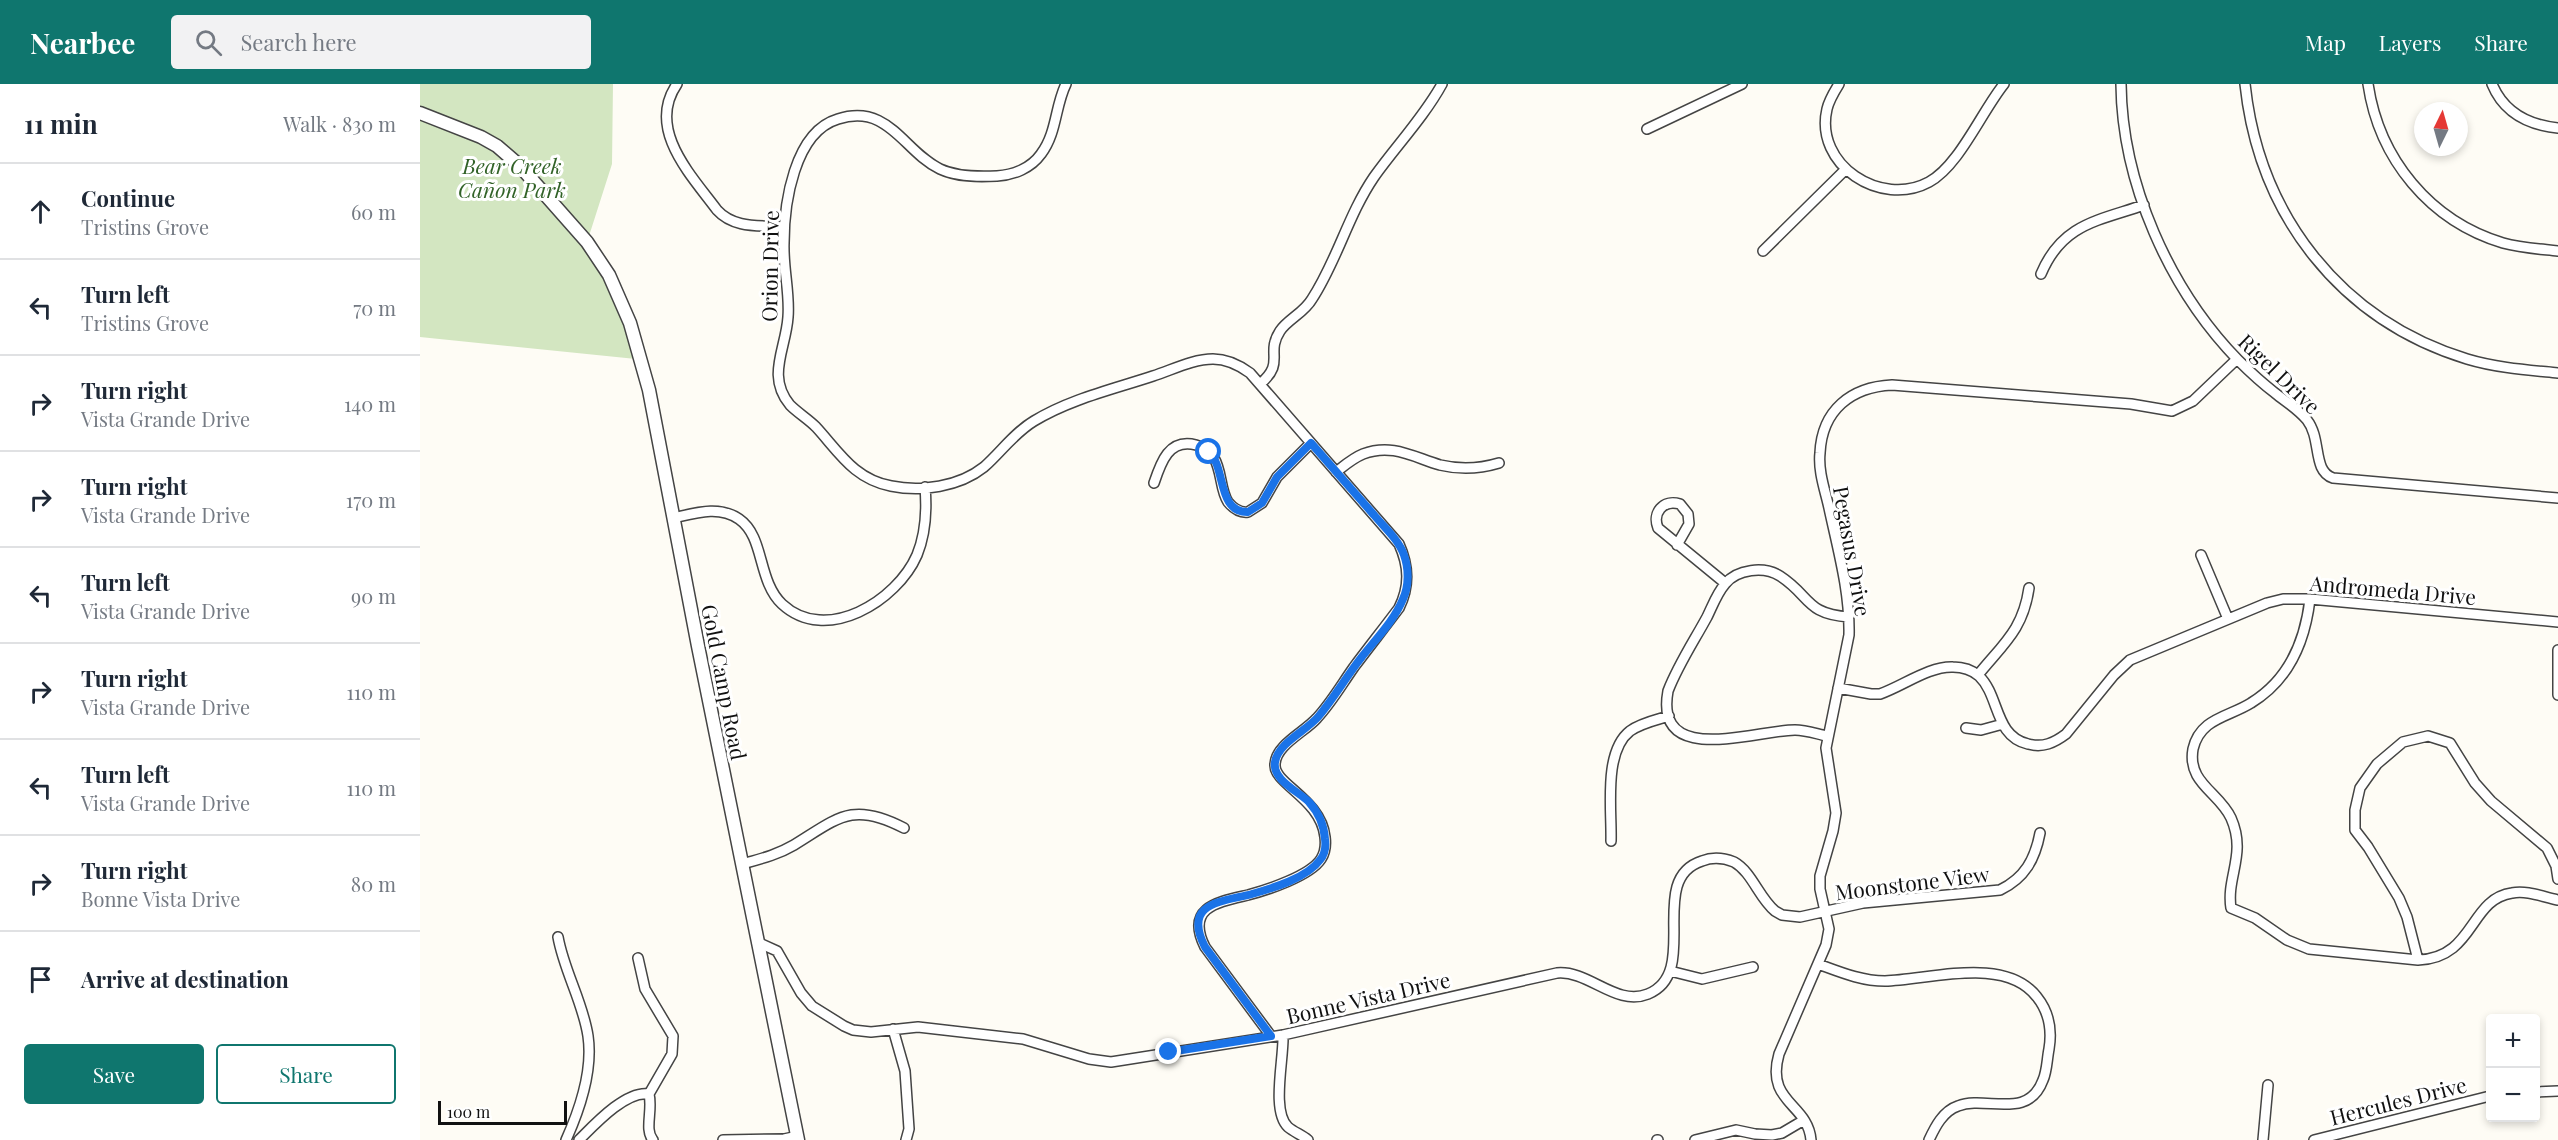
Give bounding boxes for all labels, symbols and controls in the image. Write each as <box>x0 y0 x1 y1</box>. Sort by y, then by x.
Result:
search box <box>171 15 591 69</box>
text: Nearbee <box>30 24 135 61</box>
icon: search <box>192 26 225 59</box>
text: Search here <box>240 27 357 57</box>
text: Map <box>2305 28 2346 56</box>
text: Layers <box>2379 28 2441 56</box>
text: Share <box>2474 28 2528 56</box>
north arrow <box>2414 102 2468 156</box>
text: 11 min <box>24 106 98 141</box>
text: Walk · 830 m <box>283 110 396 137</box>
park label: Bear Creek Cañon Park <box>458 151 566 203</box>
text: Continue <box>81 183 175 213</box>
icon: ahead <box>24 195 57 228</box>
text: 60 m <box>351 198 396 225</box>
street label: Orion Drive <box>754 210 784 322</box>
text: Tristins Grove <box>81 213 209 240</box>
text: Turn left <box>81 279 170 309</box>
icon: left <box>24 291 57 324</box>
text: 70 m <box>353 294 396 321</box>
text: Tristins Grove <box>81 309 209 336</box>
street label: Rigel Drive <box>2233 327 2327 419</box>
text: Turn right <box>81 375 187 405</box>
icon: right <box>24 387 57 420</box>
text: 140 m <box>344 390 396 417</box>
text: Vista Grande Drive <box>81 405 250 432</box>
route start <box>1195 438 1221 464</box>
text: Turn right <box>81 471 187 501</box>
icon: right <box>24 483 57 516</box>
street label: Pegasus Drive <box>1828 484 1878 618</box>
text: 170 m <box>346 486 396 513</box>
text: Vista Grande Drive <box>81 501 250 528</box>
text: Turn left <box>81 567 170 597</box>
street label: Andromeda Drive <box>2308 568 2477 610</box>
icon: left <box>24 579 57 612</box>
text: 90 m <box>351 582 396 609</box>
text: Vista Grande Drive <box>81 597 250 624</box>
street label: Gold Camp Road <box>696 602 754 762</box>
text: Turn right <box>81 663 187 693</box>
icon: right <box>24 675 57 708</box>
text: 110 m <box>346 678 396 705</box>
text: Vista Grande Drive <box>81 693 250 720</box>
text: Turn left <box>81 759 170 789</box>
icon: left <box>24 771 57 804</box>
text: 110 m <box>346 774 396 801</box>
text: Vista Grande Drive <box>81 789 250 816</box>
text: Turn right <box>81 855 187 885</box>
street label: Moonstone View <box>1833 859 1991 905</box>
icon: right <box>24 867 57 900</box>
text: 80 m <box>351 870 396 897</box>
text: Bonne Vista Drive <box>81 885 240 912</box>
icon: arrive <box>24 963 57 996</box>
text: Arrive at destination <box>81 964 289 994</box>
street label: Bonne Vista Drive <box>1283 965 1453 1029</box>
map controls <box>2486 1014 2540 1122</box>
button: + <box>2486 1014 2540 1068</box>
route end <box>1155 1038 1181 1064</box>
button: Save <box>24 1044 204 1104</box>
button: Share <box>216 1044 396 1104</box>
button: − <box>2486 1068 2540 1122</box>
street label: Hercules Drive <box>2327 1069 2469 1131</box>
scale bar <box>438 1098 567 1126</box>
text: 100 m <box>447 1101 490 1122</box>

